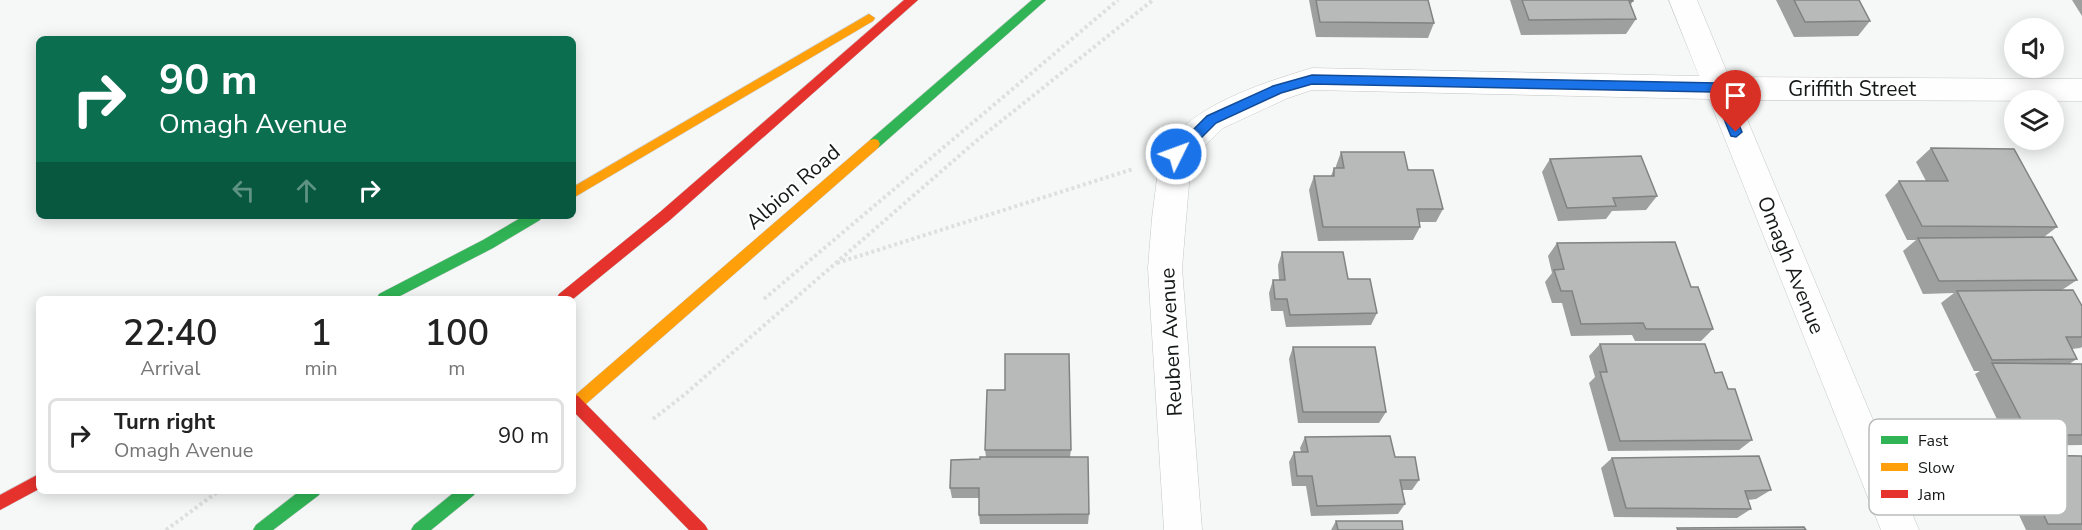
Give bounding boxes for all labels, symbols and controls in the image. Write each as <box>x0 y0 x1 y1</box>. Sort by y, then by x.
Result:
map controls <box>2004 18 2064 150</box>
button: sound <box>2004 18 2064 78</box>
text: 90 m <box>159 52 258 109</box>
icon: right <box>60 60 138 138</box>
pin <box>1710 70 1761 132</box>
street label: Griffith Street <box>1788 75 1917 103</box>
icon: arrive <box>1719 79 1752 112</box>
button: layers <box>2004 90 2064 150</box>
text: Omagh Avenue <box>159 106 347 143</box>
position arrow <box>1144 122 1208 186</box>
street label: Albion Road <box>740 138 846 236</box>
icon: left <box>227 174 260 207</box>
icon: ahead <box>290 174 323 207</box>
icon: right <box>353 174 386 207</box>
street label: Omagh Avenue <box>1751 192 1831 338</box>
street label: Reuben Avenue <box>1153 267 1189 417</box>
text: 22:40 <box>123 309 218 358</box>
text: 1 <box>310 309 332 358</box>
text: 100 <box>424 309 489 358</box>
text: Arrival <box>140 355 200 382</box>
text: min <box>305 355 338 382</box>
text: m <box>448 355 465 382</box>
text: Turn right <box>114 407 215 437</box>
icon: right <box>63 419 96 452</box>
legend <box>1869 419 2067 515</box>
text: 90 m <box>498 421 549 451</box>
text: Fast <box>1918 430 1949 452</box>
text: Omagh Avenue <box>114 437 253 464</box>
text: Slow <box>1918 457 1955 479</box>
text: Jam <box>1917 484 1945 506</box>

